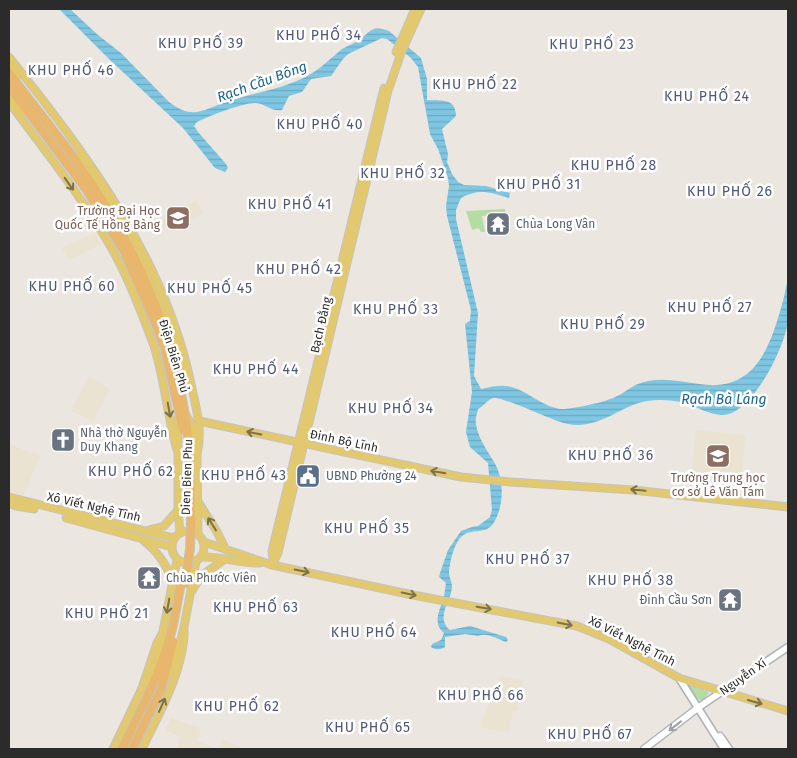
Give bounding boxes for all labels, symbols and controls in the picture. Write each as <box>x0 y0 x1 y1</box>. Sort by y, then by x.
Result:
district label: KHU PHỐ 34 <box>276 24 362 44</box>
district label: KHU PHỐ 39 <box>158 32 244 52</box>
district label: KHU PHỐ 23 <box>549 33 635 53</box>
water label: Rạch Cầu Bông <box>214 57 309 106</box>
district label: KHU PHỐ 46 <box>28 59 114 79</box>
district label: KHU PHỐ 22 <box>432 73 518 93</box>
district label: KHU PHỐ 24 <box>664 85 750 105</box>
district label: KHU PHỐ 40 <box>276 113 364 133</box>
district label: KHU PHỐ 28 <box>571 154 657 174</box>
district label: KHU PHỐ 32 <box>360 162 446 182</box>
district label: KHU PHỐ 31 <box>497 173 581 193</box>
one-way arrow <box>64 176 74 190</box>
district label: KHU PHỐ 26 <box>687 180 773 200</box>
district label: KHU PHỐ 41 <box>248 193 332 213</box>
place label: Trường Đại Học Quốc Tế Hồng Bàng <box>55 204 161 232</box>
school or university icon: Trường Đại Học Quốc Tế Hồng Bàng <box>165 205 191 231</box>
temple icon: Chùa Long Vân <box>485 211 511 237</box>
place label: Chùa Long Vân <box>516 217 595 231</box>
district label: KHU PHỐ 42 <box>256 258 342 278</box>
district label: KHU PHỐ 60 <box>28 275 116 295</box>
district label: KHU PHỐ 45 <box>167 277 253 297</box>
street label: Bạch Đằng <box>306 294 334 355</box>
district label: KHU PHỐ 27 <box>668 296 752 316</box>
district label: KHU PHỐ 33 <box>353 298 439 318</box>
district label: KHU PHỐ 29 <box>560 313 646 333</box>
street label: Điện Biên Phủ <box>156 318 192 394</box>
district label: KHU PHỐ 44 <box>213 358 299 378</box>
water label: Rạch Bà Láng <box>681 391 767 408</box>
district label: KHU PHỐ 34 <box>348 397 434 417</box>
one-way arrow <box>164 402 174 418</box>
place label: Nhà thờ Nguyễn Duy Khang <box>80 425 167 454</box>
church icon: Nhà thờ Nguyễn Duy Khang <box>50 427 76 453</box>
street label: Đinh Bộ Lĩnh <box>309 427 379 455</box>
one-way arrow <box>246 428 262 437</box>
street label: Dien Bien Phu <box>179 439 195 515</box>
school or university icon: Trường Trung học cơ sở Lê Văn Tám <box>705 443 731 469</box>
district label: KHU PHỐ 36 <box>568 444 654 464</box>
district label: KHU PHỐ 62 <box>88 460 174 480</box>
public building icon: UBND Phường 24 <box>295 463 321 489</box>
district label: KHU PHỐ 43 <box>201 464 287 484</box>
one-way arrow <box>430 467 446 477</box>
place label: UBND Phường 24 <box>326 469 417 483</box>
place label: Trường Trung học cơ sở Lê Văn Tám <box>671 471 766 499</box>
one-way arrow <box>630 486 646 495</box>
street label: Xô Viết Nghệ Tĩnh <box>46 488 142 525</box>
district label: KHU PHỐ 35 <box>324 517 410 537</box>
one-way arrow <box>207 518 217 532</box>
district label: KHU PHỐ 37 <box>486 548 570 568</box>
temple icon: Chùa Phước Viên <box>136 565 162 591</box>
one-way arrow <box>293 567 309 576</box>
district label: KHU PHỐ 38 <box>588 569 674 589</box>
place label: Chùa Phước Viên <box>166 571 257 585</box>
temple icon: Đình Cầu Sơn <box>717 587 743 613</box>
one-way arrow <box>401 590 417 599</box>
place label: Đình Cầu Sơn <box>639 592 712 607</box>
district label: KHU PHỐ 63 <box>213 596 299 616</box>
one-way arrow <box>163 598 173 614</box>
district label: KHU PHỐ 21 <box>65 602 149 622</box>
one-way arrow <box>476 604 492 614</box>
street label: Xô Viết Nghệ Tĩnh <box>586 612 678 669</box>
one-way arrow <box>556 619 572 629</box>
district label: KHU PHỐ 64 <box>331 621 417 641</box>
street label: Nguyễn Xí <box>716 655 770 698</box>
district label: KHU PHỐ 66 <box>438 684 524 704</box>
district label: KHU PHỐ 62 <box>194 695 280 715</box>
one-way arrow <box>746 697 762 707</box>
one-way arrow <box>158 698 168 713</box>
district label: KHU PHỐ 65 <box>325 716 411 736</box>
one-way arrow <box>669 720 682 731</box>
district label: KHU PHỐ 67 <box>547 723 633 743</box>

